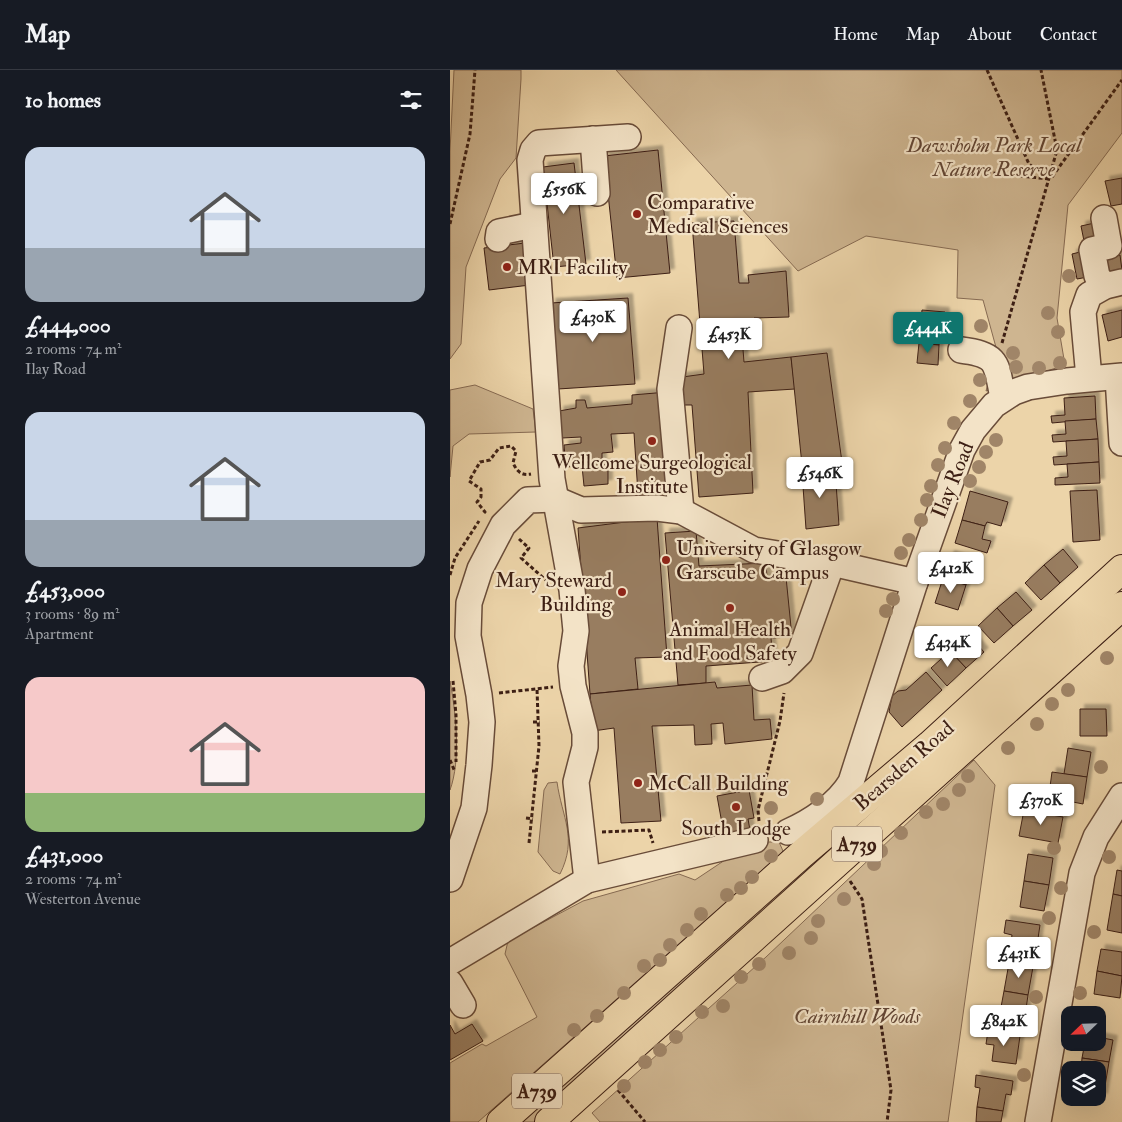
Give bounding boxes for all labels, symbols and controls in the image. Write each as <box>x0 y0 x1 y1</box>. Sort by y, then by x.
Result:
text: Map <box>25 19 70 50</box>
text: Home <box>833 23 878 46</box>
text: Map <box>906 23 940 46</box>
text: About <box>968 23 1012 46</box>
text: Contact <box>1040 23 1097 46</box>
icon: filters <box>397 86 425 114</box>
text: 10 homes <box>25 87 101 114</box>
park label: Dawsholm Park Local Nature Reserve <box>906 132 1083 183</box>
pin: £556K <box>529 172 599 215</box>
icon: home <box>180 179 270 269</box>
text: £556K <box>542 179 586 199</box>
place label: Comparative Medical Sciences <box>647 189 788 240</box>
marker: Comparative Medical Sciences <box>631 208 643 220</box>
place label: MRI Facility <box>517 254 628 281</box>
marker: MRI Facility <box>501 261 513 273</box>
pin: £430K <box>558 300 628 343</box>
text: £430K <box>571 307 615 327</box>
text: £444,000 <box>25 312 111 339</box>
pin: £444K <box>893 312 963 354</box>
pin: £453K <box>694 318 764 360</box>
text: £444K <box>904 318 952 338</box>
text: £453K <box>707 324 751 344</box>
text: 2 rooms · 74 m² <box>25 339 121 359</box>
text: Ilay Road <box>25 359 86 379</box>
marker: Wellcome Surgeological Institute <box>646 435 658 447</box>
street label: Ilay Road <box>926 437 981 522</box>
icon: home <box>180 444 270 534</box>
place label: Wellcome Surgeological Institute <box>551 449 753 500</box>
pin: £546K <box>785 456 855 499</box>
text: £546K <box>797 463 843 483</box>
place label: University of Glasgow Garscube Campus <box>676 535 863 586</box>
pin: £412K <box>916 552 986 594</box>
marker: University of Glasgow Garscube Campus <box>660 554 672 566</box>
text: £412K <box>929 558 973 578</box>
place label: Mary Steward Building <box>495 567 613 618</box>
text: £453,000 <box>25 577 105 604</box>
marker: Mary Steward Building <box>616 586 628 598</box>
marker: Animal Health and Food Safety <box>724 602 736 614</box>
text: 3 rooms · 89 m² <box>25 604 120 624</box>
place label: Animal Health and Food Safety <box>663 616 798 667</box>
text: Apartment <box>25 624 93 644</box>
pin: £434K <box>913 626 983 668</box>
text: £434K <box>925 632 971 652</box>
icon: home <box>180 709 270 799</box>
street label: Bearsden Road <box>848 715 960 817</box>
place label: McCall Building <box>648 770 789 797</box>
marker: McCall Building <box>632 777 644 789</box>
pin: £370K <box>1006 784 1076 826</box>
text: £370K <box>1019 790 1063 810</box>
marker: South Lodge <box>730 801 742 813</box>
place label: South Lodge <box>681 815 791 842</box>
road number: A739 <box>832 826 882 862</box>
text: £431,000 <box>25 842 103 869</box>
text: 2 rooms · 74 m² <box>25 869 121 889</box>
text: Westerton Avenue <box>25 889 141 909</box>
pin: £431K <box>984 936 1054 979</box>
text: £431K <box>998 943 1040 963</box>
park label: Cairnhill Woods <box>794 1003 921 1030</box>
pin: £842K <box>969 1004 1039 1047</box>
north arrow <box>1061 1006 1106 1051</box>
map controls <box>1061 1006 1106 1106</box>
text: £842K <box>981 1011 1027 1031</box>
button: layers <box>1061 1061 1106 1106</box>
road number: A739 <box>512 1074 562 1108</box>

